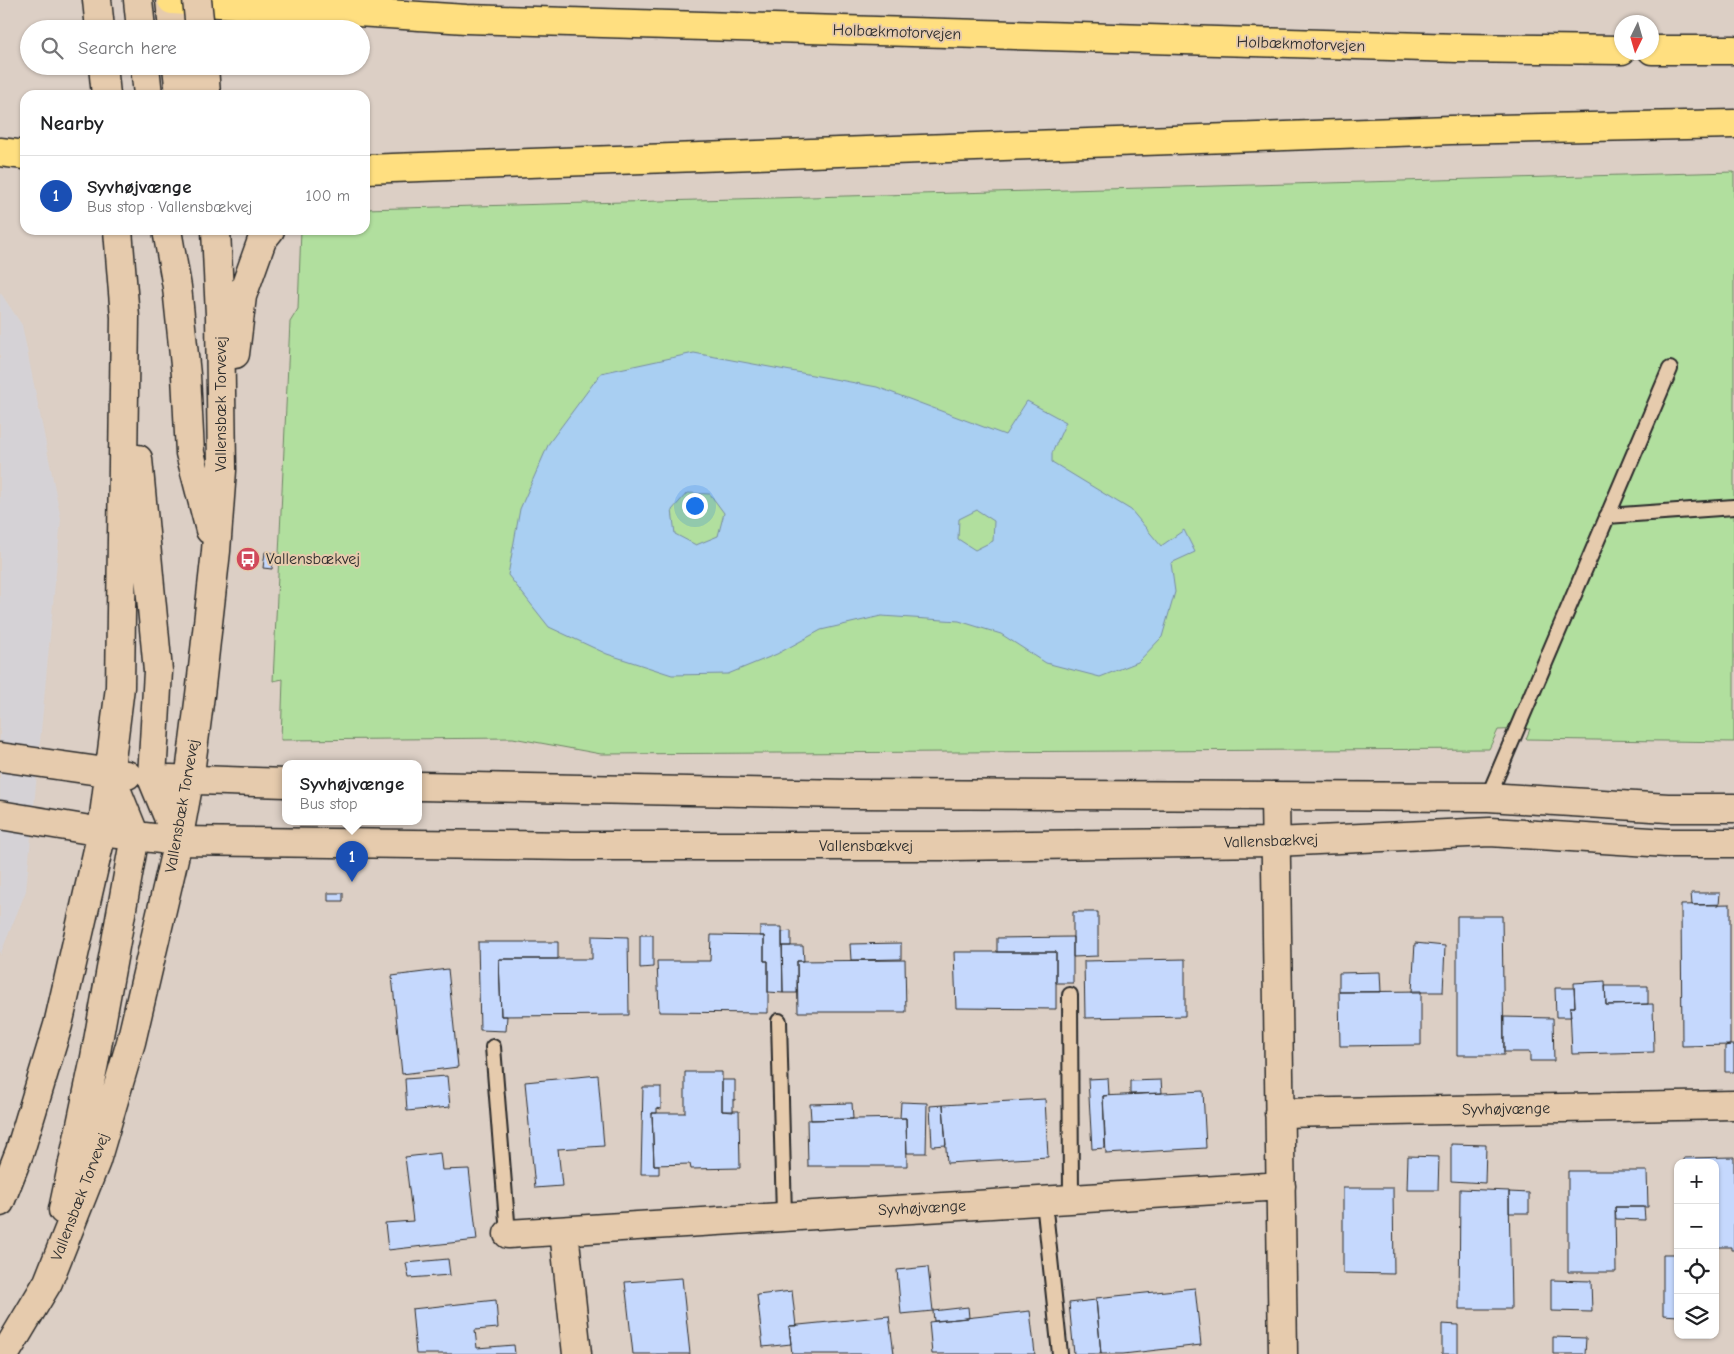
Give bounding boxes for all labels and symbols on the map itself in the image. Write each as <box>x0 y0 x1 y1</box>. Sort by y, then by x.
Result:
north arrow <box>1614 15 1659 60</box>
street label: Holbækmotorvejen <box>832 21 962 43</box>
street label: Holbækmotorvejen <box>1236 33 1366 55</box>
street label: Vallensbæk Torvevej <box>212 336 230 472</box>
your location <box>682 493 708 519</box>
bus stop icon: Vallensbækvej <box>235 546 261 572</box>
place label: Vallensbækvej <box>266 550 360 568</box>
street label: Vallensbæk Torvevej <box>161 738 203 874</box>
street label: Vallensbækvej <box>1224 830 1318 852</box>
street label: Vallensbækvej <box>819 837 913 855</box>
pin: 1 <box>336 841 368 882</box>
street label: Syvhøjvænge <box>1462 1099 1550 1119</box>
street label: Vallensbæk Torvevej <box>47 1131 113 1263</box>
street label: Syvhøjvænge <box>877 1197 967 1219</box>

